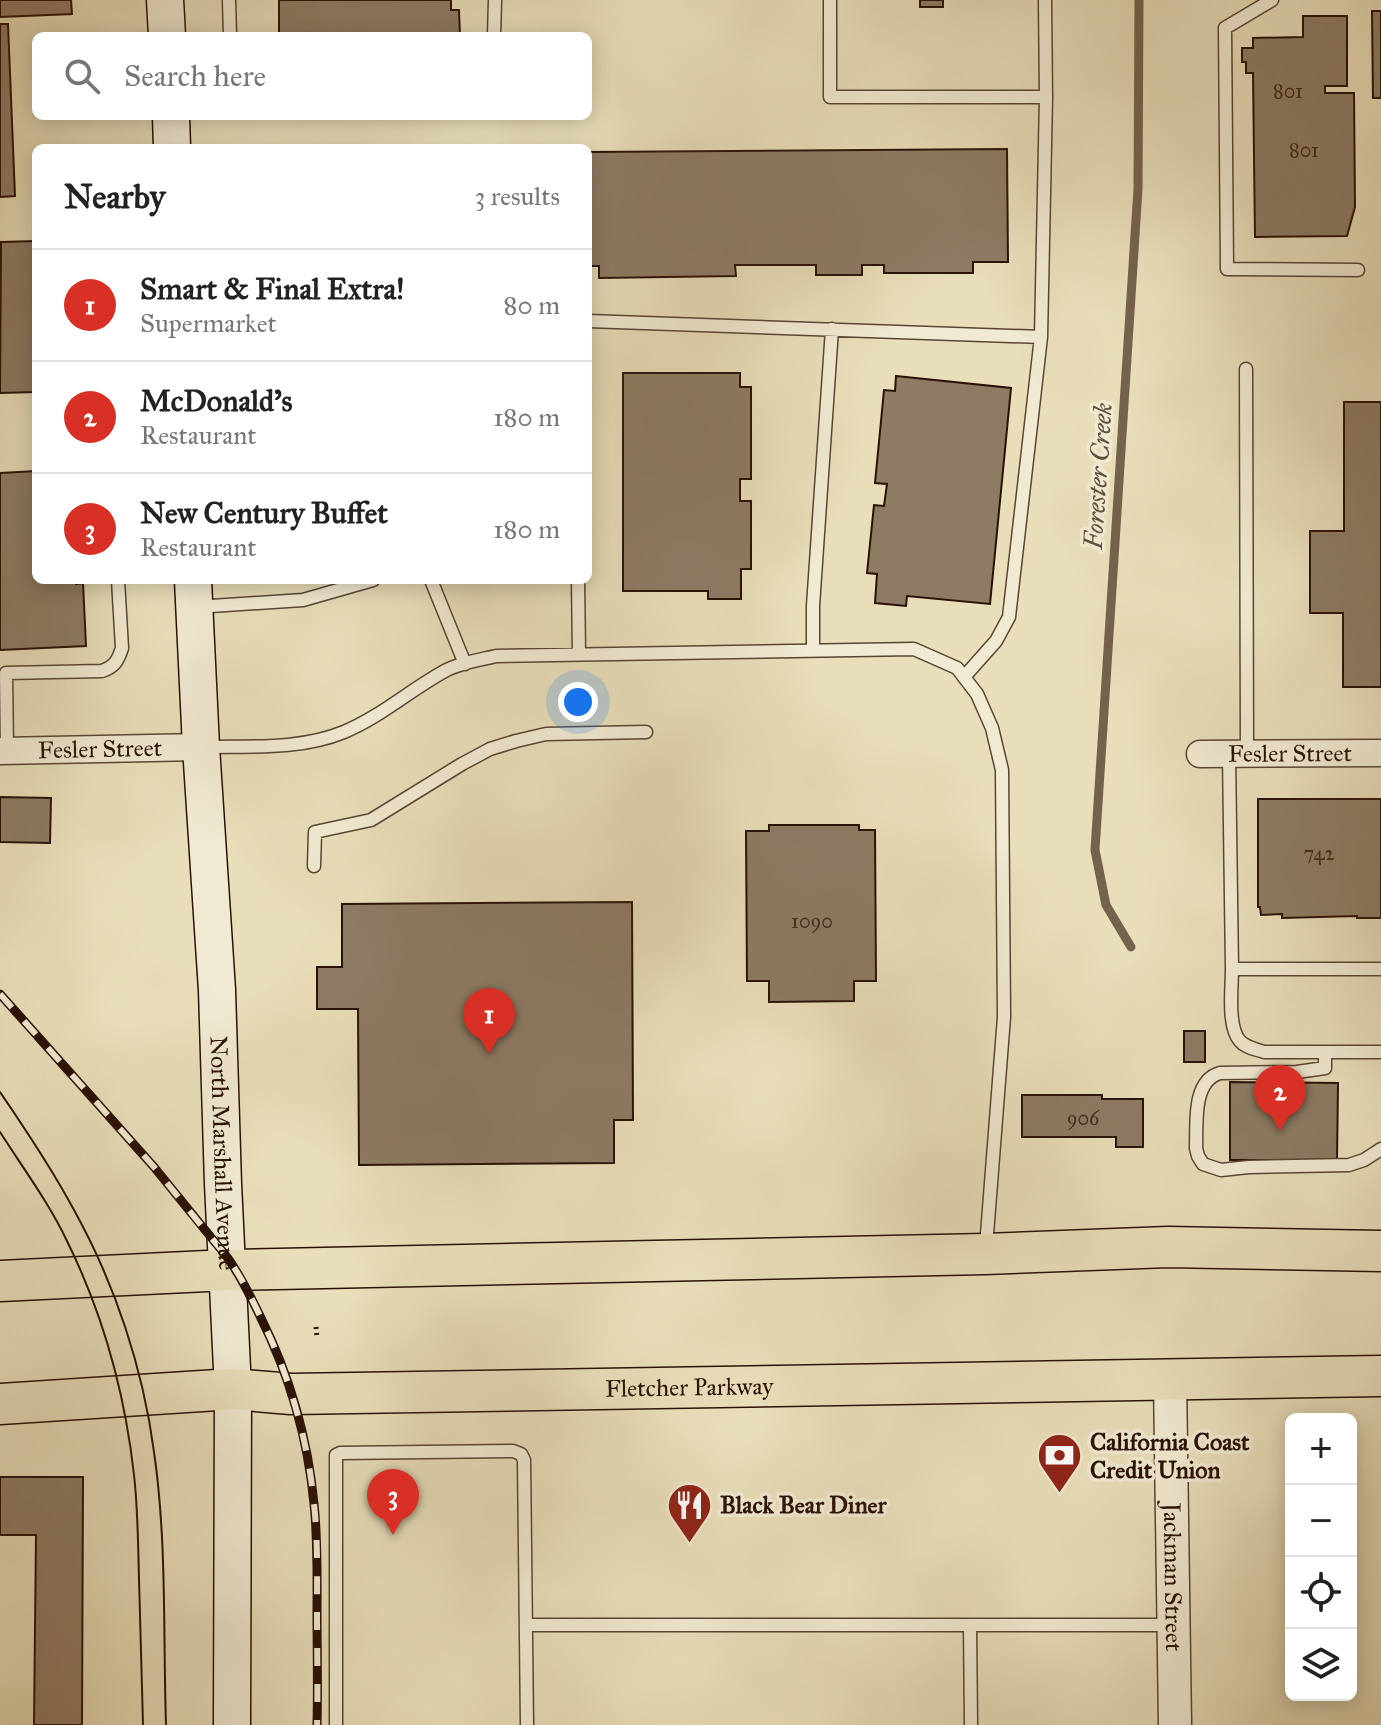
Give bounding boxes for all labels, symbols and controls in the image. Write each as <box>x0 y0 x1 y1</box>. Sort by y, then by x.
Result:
search box <box>32 32 592 120</box>
icon: search <box>60 54 104 98</box>
text: Search here <box>124 58 266 94</box>
house number: 801 <box>1273 79 1303 103</box>
house number: 801 <box>1289 138 1319 162</box>
text: Nearby <box>64 176 166 217</box>
text: 3 results <box>475 180 560 212</box>
text: Smart & Final Extra! <box>140 271 404 307</box>
text: 1 <box>85 289 95 321</box>
text: 80 m <box>504 289 560 321</box>
text: Supermarket <box>140 307 277 339</box>
text: McDonald's <box>140 383 292 419</box>
text: 2 <box>84 401 96 433</box>
text: 180 m <box>493 401 560 433</box>
water label: Forester Creek <box>1077 401 1119 551</box>
text: Restaurant <box>140 419 256 451</box>
text: New Century Buffet <box>140 495 388 531</box>
text: 3 <box>85 513 95 545</box>
text: 180 m <box>493 513 560 545</box>
text: Restaurant <box>140 531 256 563</box>
your location <box>558 682 598 722</box>
street label: Fesler Street <box>38 733 163 765</box>
street label: Fesler Street <box>1228 738 1353 769</box>
house number: 742 <box>1303 841 1335 865</box>
house number: 1090 <box>791 909 833 933</box>
pin: 1 <box>463 988 515 1054</box>
street label: North Marshall Avenue <box>203 1035 242 1271</box>
pin: 2 <box>1254 1065 1306 1131</box>
house number: 906 <box>1067 1106 1100 1130</box>
street label: Fletcher Parkway <box>605 1371 774 1404</box>
map controls <box>1285 1413 1357 1701</box>
button: + <box>1285 1413 1357 1485</box>
place label: California Coast Credit Union <box>1090 1427 1250 1485</box>
bank icon: California Coast Credit Union <box>1035 1432 1083 1495</box>
pin: 3 <box>367 1469 419 1535</box>
restaurant icon: Black Bear Diner <box>665 1481 713 1544</box>
button: − <box>1285 1485 1357 1557</box>
place label: Black Bear Diner <box>720 1490 888 1520</box>
street label: Jackman Street <box>1157 1499 1189 1652</box>
button: locate <box>1285 1557 1357 1629</box>
button: layers <box>1285 1629 1357 1701</box>

